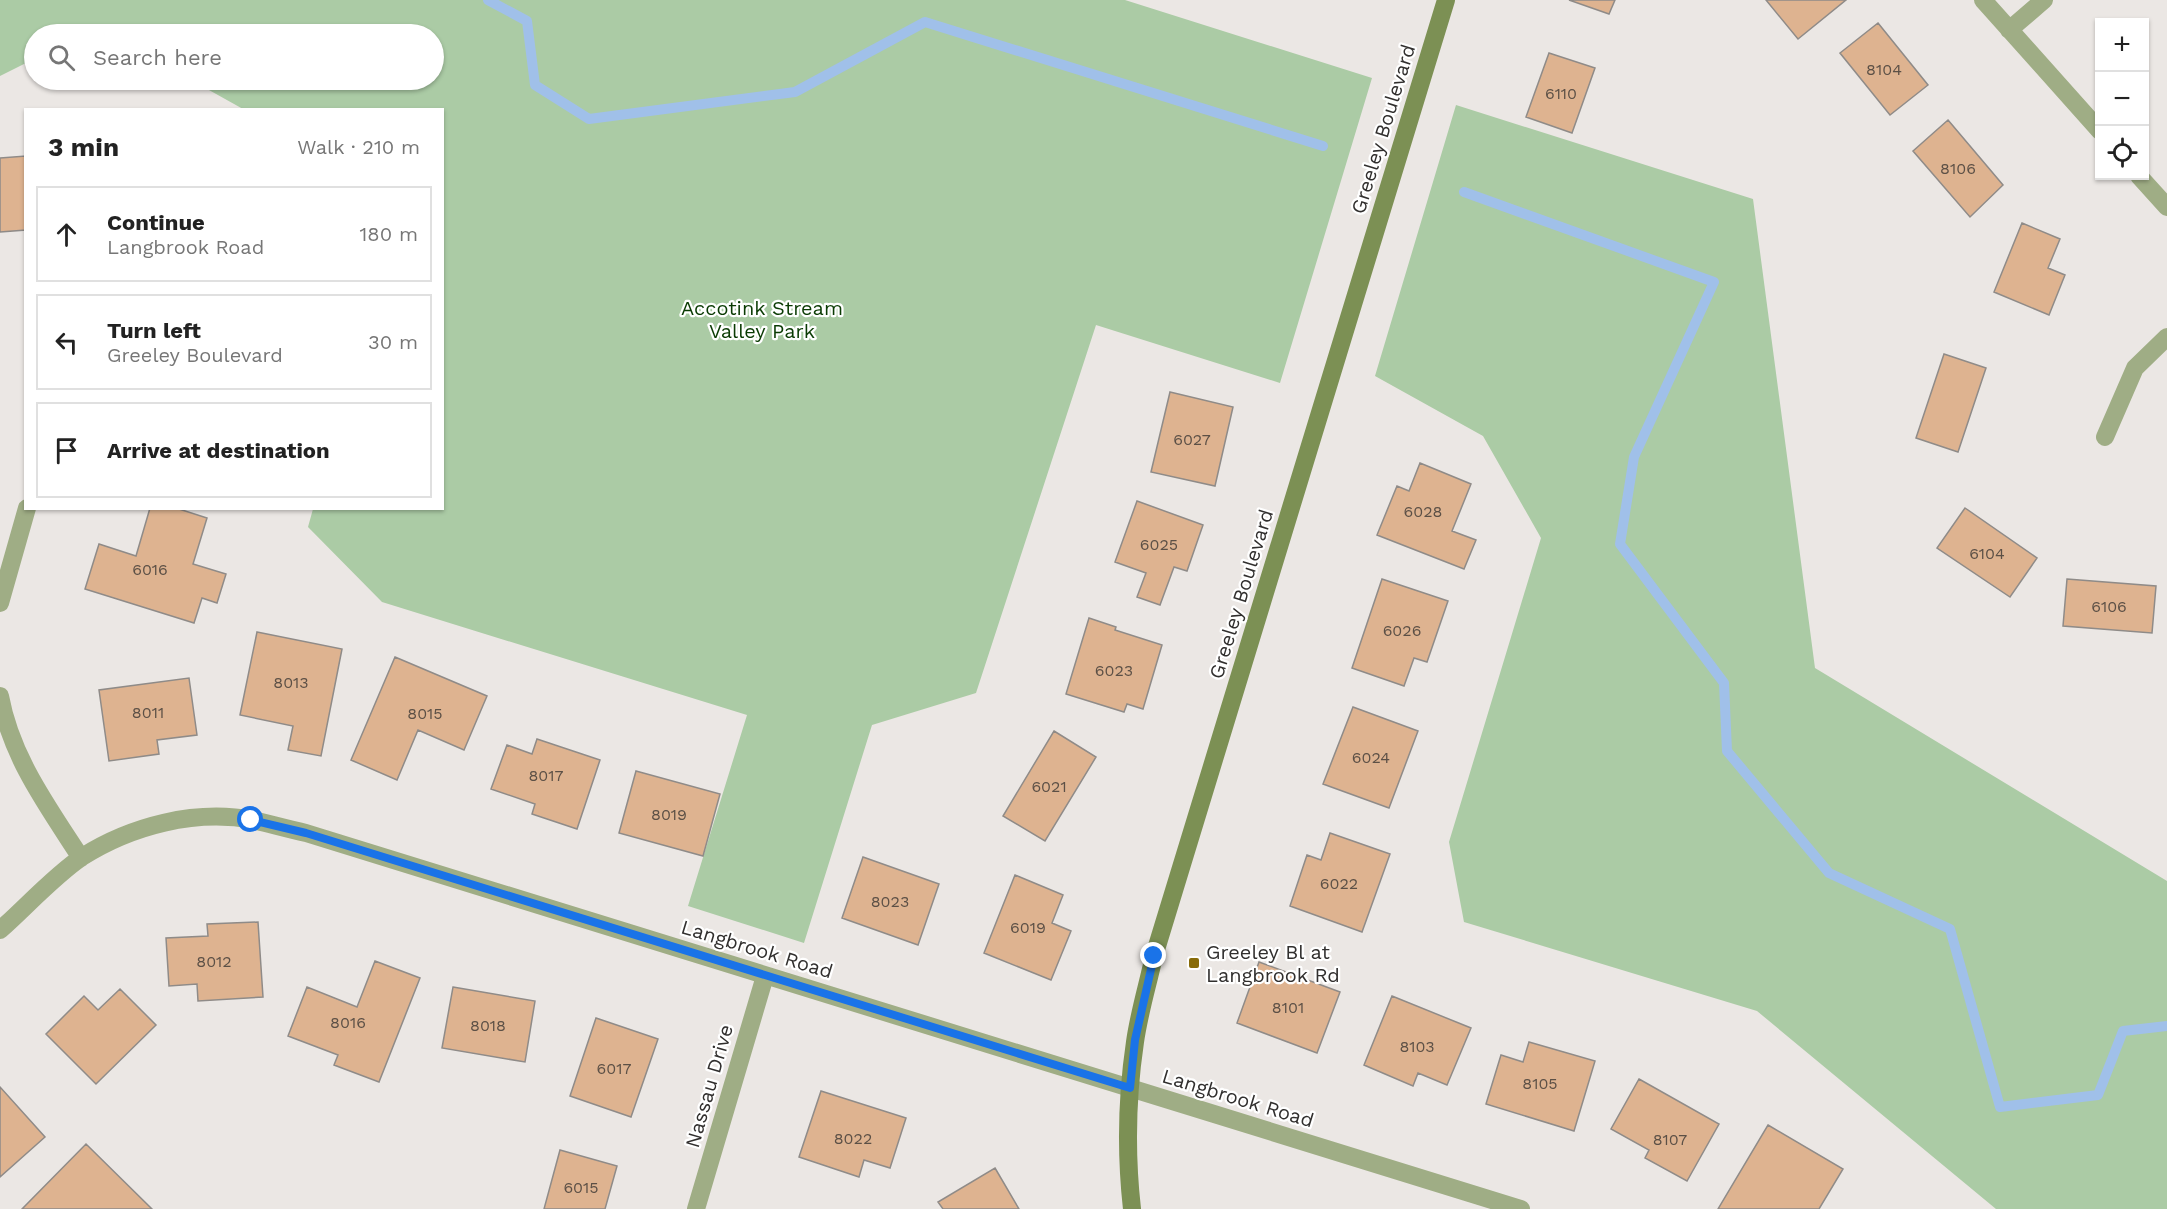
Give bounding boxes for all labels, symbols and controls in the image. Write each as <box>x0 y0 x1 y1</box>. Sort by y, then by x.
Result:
map controls <box>2095 18 2149 180</box>
button: + <box>2095 18 2149 72</box>
search box <box>24 24 444 90</box>
icon: search <box>45 41 78 74</box>
street label: Greeley Boulevard <box>1346 41 1420 217</box>
text: Search here <box>93 45 222 70</box>
house number: 8104 <box>1866 60 1902 79</box>
button: − <box>2095 72 2149 126</box>
house number: 6110 <box>1545 84 1577 103</box>
button: locate <box>2095 126 2149 180</box>
text: 3 min <box>48 132 119 162</box>
text: Walk · 210 m <box>297 135 420 159</box>
house number: 8106 <box>1940 159 1976 178</box>
text: Continue <box>107 210 205 235</box>
icon: ahead <box>50 218 83 251</box>
text: 180 m <box>360 222 418 246</box>
text: Langbrook Road <box>107 235 264 259</box>
park label: Accotink Stream Valley Park <box>681 296 843 343</box>
text: Turn left <box>107 318 201 343</box>
icon: left <box>50 326 83 359</box>
text: 30 m <box>368 330 418 354</box>
text: Greeley Boulevard <box>107 343 283 367</box>
house number: 6027 <box>1173 430 1211 449</box>
icon: arrive <box>50 434 83 467</box>
text: Arrive at destination <box>107 438 330 463</box>
house number: 6028 <box>1404 502 1442 521</box>
street label: Greeley Boulevard <box>1204 506 1278 682</box>
house number: 6025 <box>1140 535 1178 554</box>
house number: 6104 <box>1969 544 2005 563</box>
house number: 6016 <box>132 560 168 579</box>
house number: 6106 <box>2091 597 2127 616</box>
house number: 6026 <box>1383 621 1421 640</box>
house number: 6023 <box>1095 661 1133 680</box>
house number: 8013 <box>273 673 309 692</box>
house number: 8011 <box>132 703 164 722</box>
house number: 8015 <box>407 704 443 723</box>
house number: 6024 <box>1352 748 1390 767</box>
house number: 8017 <box>528 766 564 785</box>
house number: 6021 <box>1031 777 1067 796</box>
house number: 8019 <box>651 805 687 824</box>
route start <box>237 806 263 832</box>
house number: 6022 <box>1320 874 1358 893</box>
house number: 8023 <box>871 892 909 911</box>
street label: Langbrook Road <box>678 915 836 983</box>
house number: 6019 <box>1010 918 1046 937</box>
place label: Greeley Bl at Langbrook Rd <box>1206 940 1340 987</box>
route end <box>1140 942 1166 968</box>
house number: 8012 <box>196 952 232 971</box>
marker: Greeley Bl at Langbrook Rd <box>1187 956 1201 970</box>
house number: 8101 <box>1272 998 1304 1017</box>
house number: 8016 <box>330 1013 366 1032</box>
house number: 8018 <box>470 1016 506 1035</box>
street label: Nassau Drive <box>680 1022 738 1150</box>
house number: 8103 <box>1399 1037 1435 1056</box>
house number: 6017 <box>597 1059 631 1078</box>
street label: Langbrook Road <box>1159 1064 1317 1132</box>
house number: 8105 <box>1522 1074 1558 1093</box>
house number: 8022 <box>834 1129 872 1148</box>
house number: 8107 <box>1653 1130 1687 1149</box>
house number: 6015 <box>563 1178 599 1197</box>

